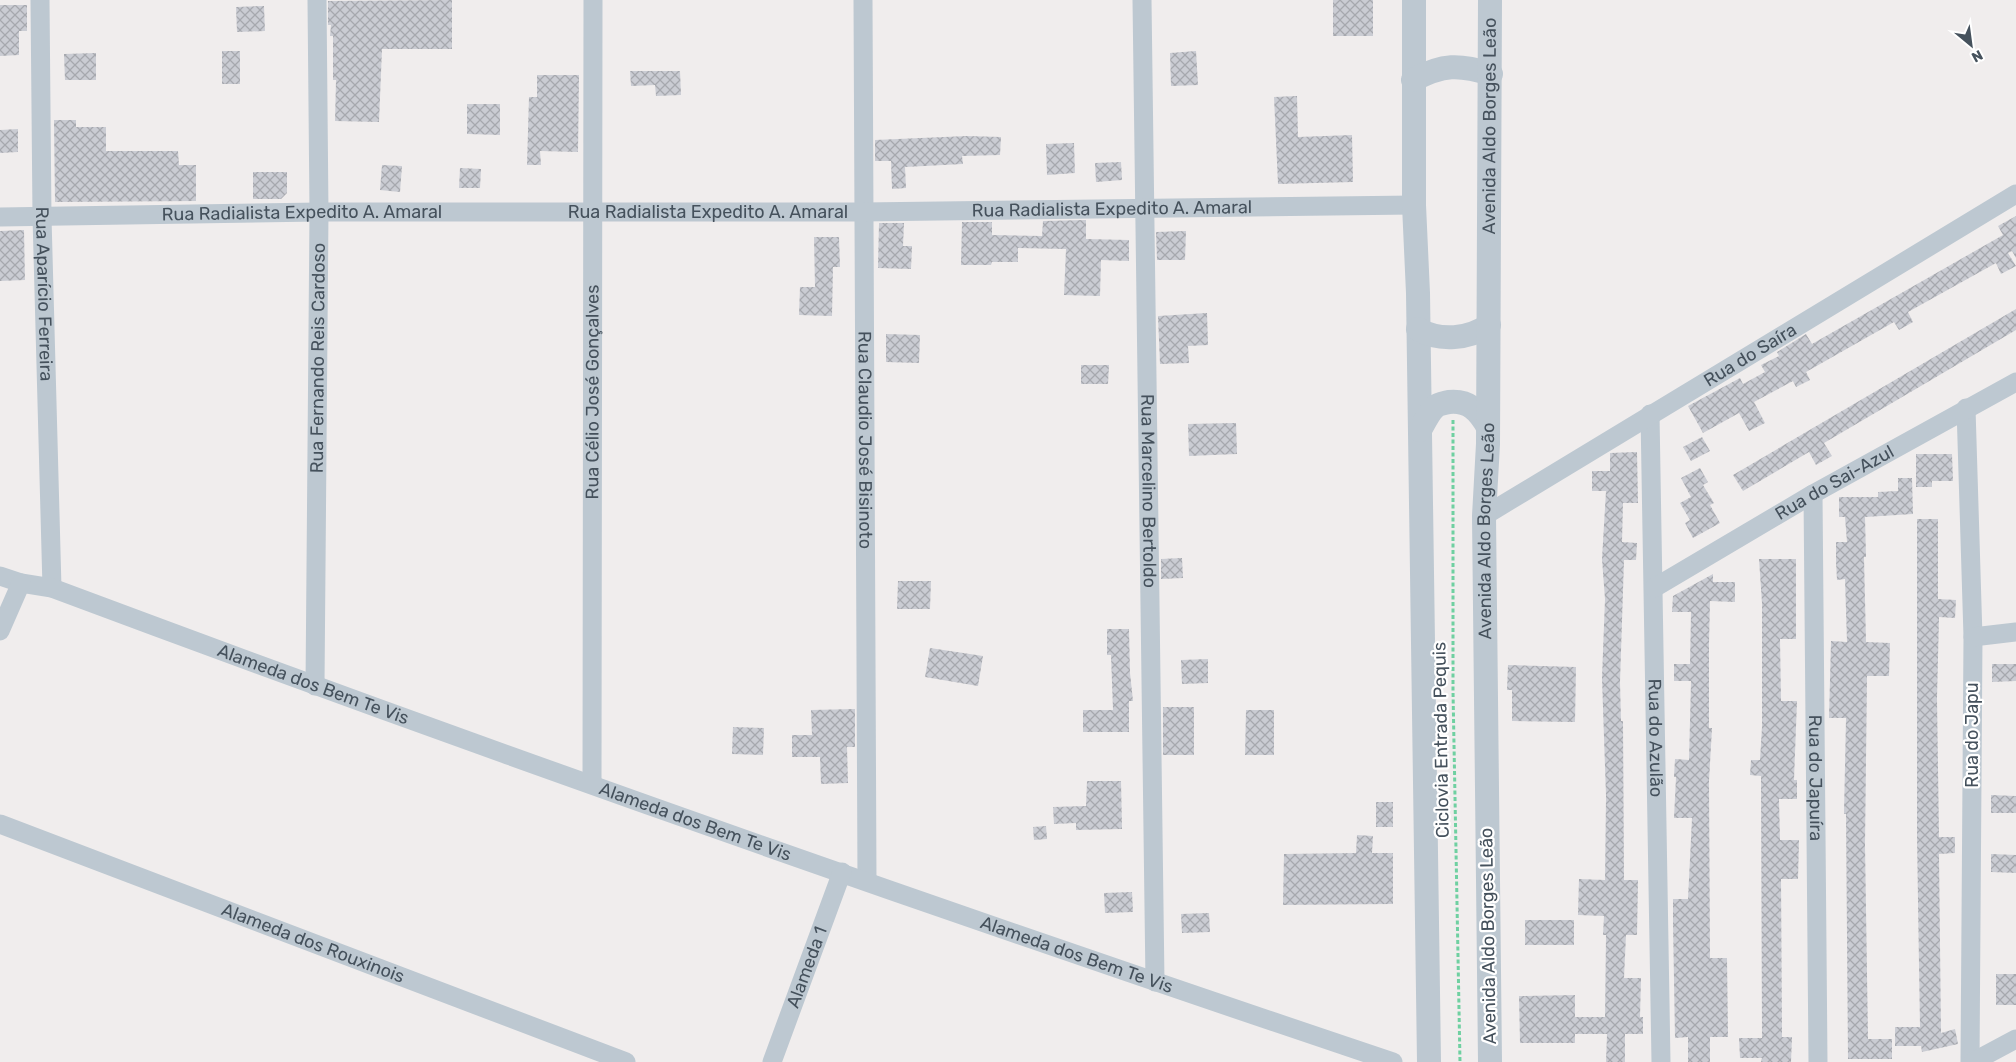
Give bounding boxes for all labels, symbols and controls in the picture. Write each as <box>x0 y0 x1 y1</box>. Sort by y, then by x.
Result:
street label: Avenida Aldo Borges Leão <box>1478 18 1501 235</box>
north arrow <box>1946 20 1996 70</box>
text: N <box>1969 46 1986 66</box>
street label: Rua Radialista Expedito A. Amaral <box>972 196 1252 222</box>
street label: Rua Radialista Expedito A. Amaral <box>162 201 442 225</box>
street label: Rua Radialista Expedito A. Amaral <box>568 201 848 223</box>
street label: Rua Aparício Ferreira <box>31 207 57 381</box>
street label: Rua Fernando Reis Cardoso <box>306 243 330 473</box>
street label: Rua Célio José Gonçalves <box>581 285 604 499</box>
street label: Rua do Saíra <box>1700 318 1801 391</box>
street label: Rua Claudio José Bisinoto <box>854 331 876 549</box>
street label: Rua Marcelino Bertoldo <box>1136 394 1161 588</box>
street label: Avenida Aldo Borges Leão <box>1473 423 1499 640</box>
street label: Rua do Sai-Azul <box>1771 441 1898 525</box>
street label: Alameda dos Bem Te Vis <box>214 639 412 729</box>
street label: Ciclovia Entrada Pequis <box>1428 642 1454 838</box>
street label: Rua do Azulão <box>1643 678 1668 797</box>
street label: Rua do Japu <box>1961 682 1983 788</box>
street label: Rua do Japuíra <box>1804 715 1827 841</box>
street label: Alameda dos Bem Te Vis <box>596 778 794 866</box>
street label: Avenida Aldo Borges Leão <box>1475 827 1501 1045</box>
street label: Alameda dos Rouxinois <box>219 898 408 988</box>
street label: Alameda dos Bem Te Vis <box>978 911 1176 998</box>
street label: Alameda 1 <box>782 923 832 1011</box>

